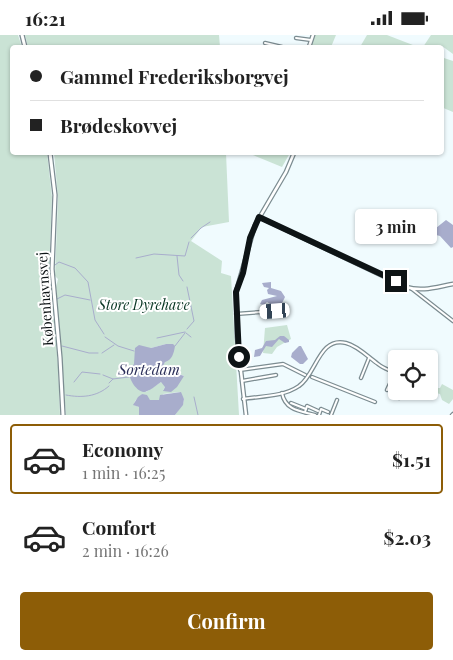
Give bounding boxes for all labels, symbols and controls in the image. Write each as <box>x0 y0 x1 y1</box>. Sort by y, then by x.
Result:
text: 16:21 <box>25 5 66 31</box>
text: Gammel Frederiksborgvej <box>60 63 289 89</box>
text: Brødeskovvej <box>60 112 177 138</box>
callout: 3 min <box>355 209 437 243</box>
text: 3 min <box>376 216 416 237</box>
street label: Københavnsvej <box>32 251 57 347</box>
route end <box>385 270 407 292</box>
park label: Store Dyrehave <box>97 295 190 314</box>
car <box>259 302 290 320</box>
route start <box>228 346 250 368</box>
map controls <box>388 350 438 400</box>
button: locate <box>388 350 438 400</box>
water label: Sortedam <box>117 359 180 379</box>
text: Economy <box>82 436 163 462</box>
icon: car <box>22 437 67 482</box>
text: $1.51 <box>392 446 431 472</box>
text: 1 min · 16:25 <box>82 462 165 483</box>
text: Comfort <box>82 514 156 540</box>
icon: car <box>22 515 67 560</box>
text: $2.03 <box>383 524 431 550</box>
text: 2 min · 16:26 <box>82 540 169 561</box>
button: Confirm <box>20 592 433 650</box>

